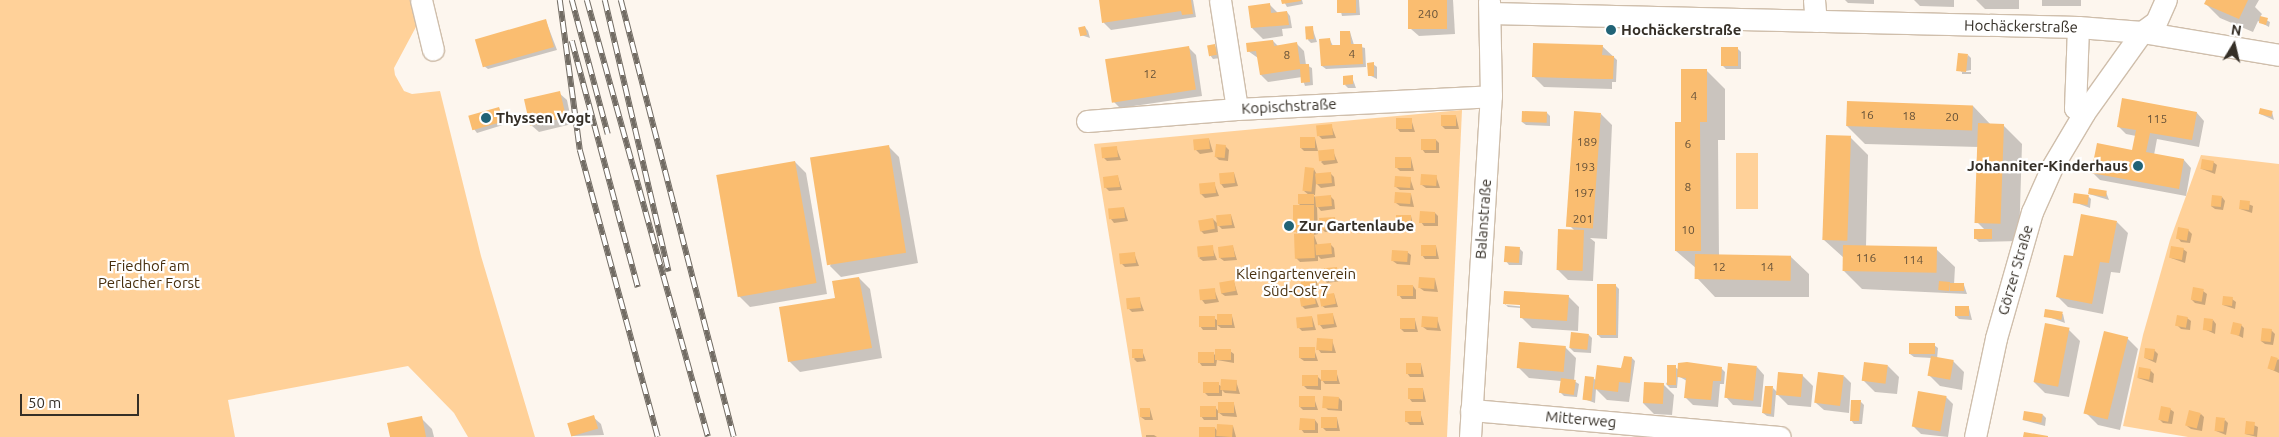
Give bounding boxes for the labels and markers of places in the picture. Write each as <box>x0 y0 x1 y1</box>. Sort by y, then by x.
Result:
place label: Hochäckerstraße <box>1621 21 1741 39</box>
marker: Hochäckerstraße <box>1605 24 1617 36</box>
place label: Thyssen Vogt <box>496 109 591 127</box>
marker: Thyssen Vogt <box>480 112 492 124</box>
place label: Johanniter-Kinderhaus <box>1967 157 2128 175</box>
marker: Johanniter-Kinderhaus <box>2132 160 2144 172</box>
place label: Zur Gartenlaube <box>1299 217 1414 235</box>
marker: Zur Gartenlaube <box>1283 220 1295 232</box>

